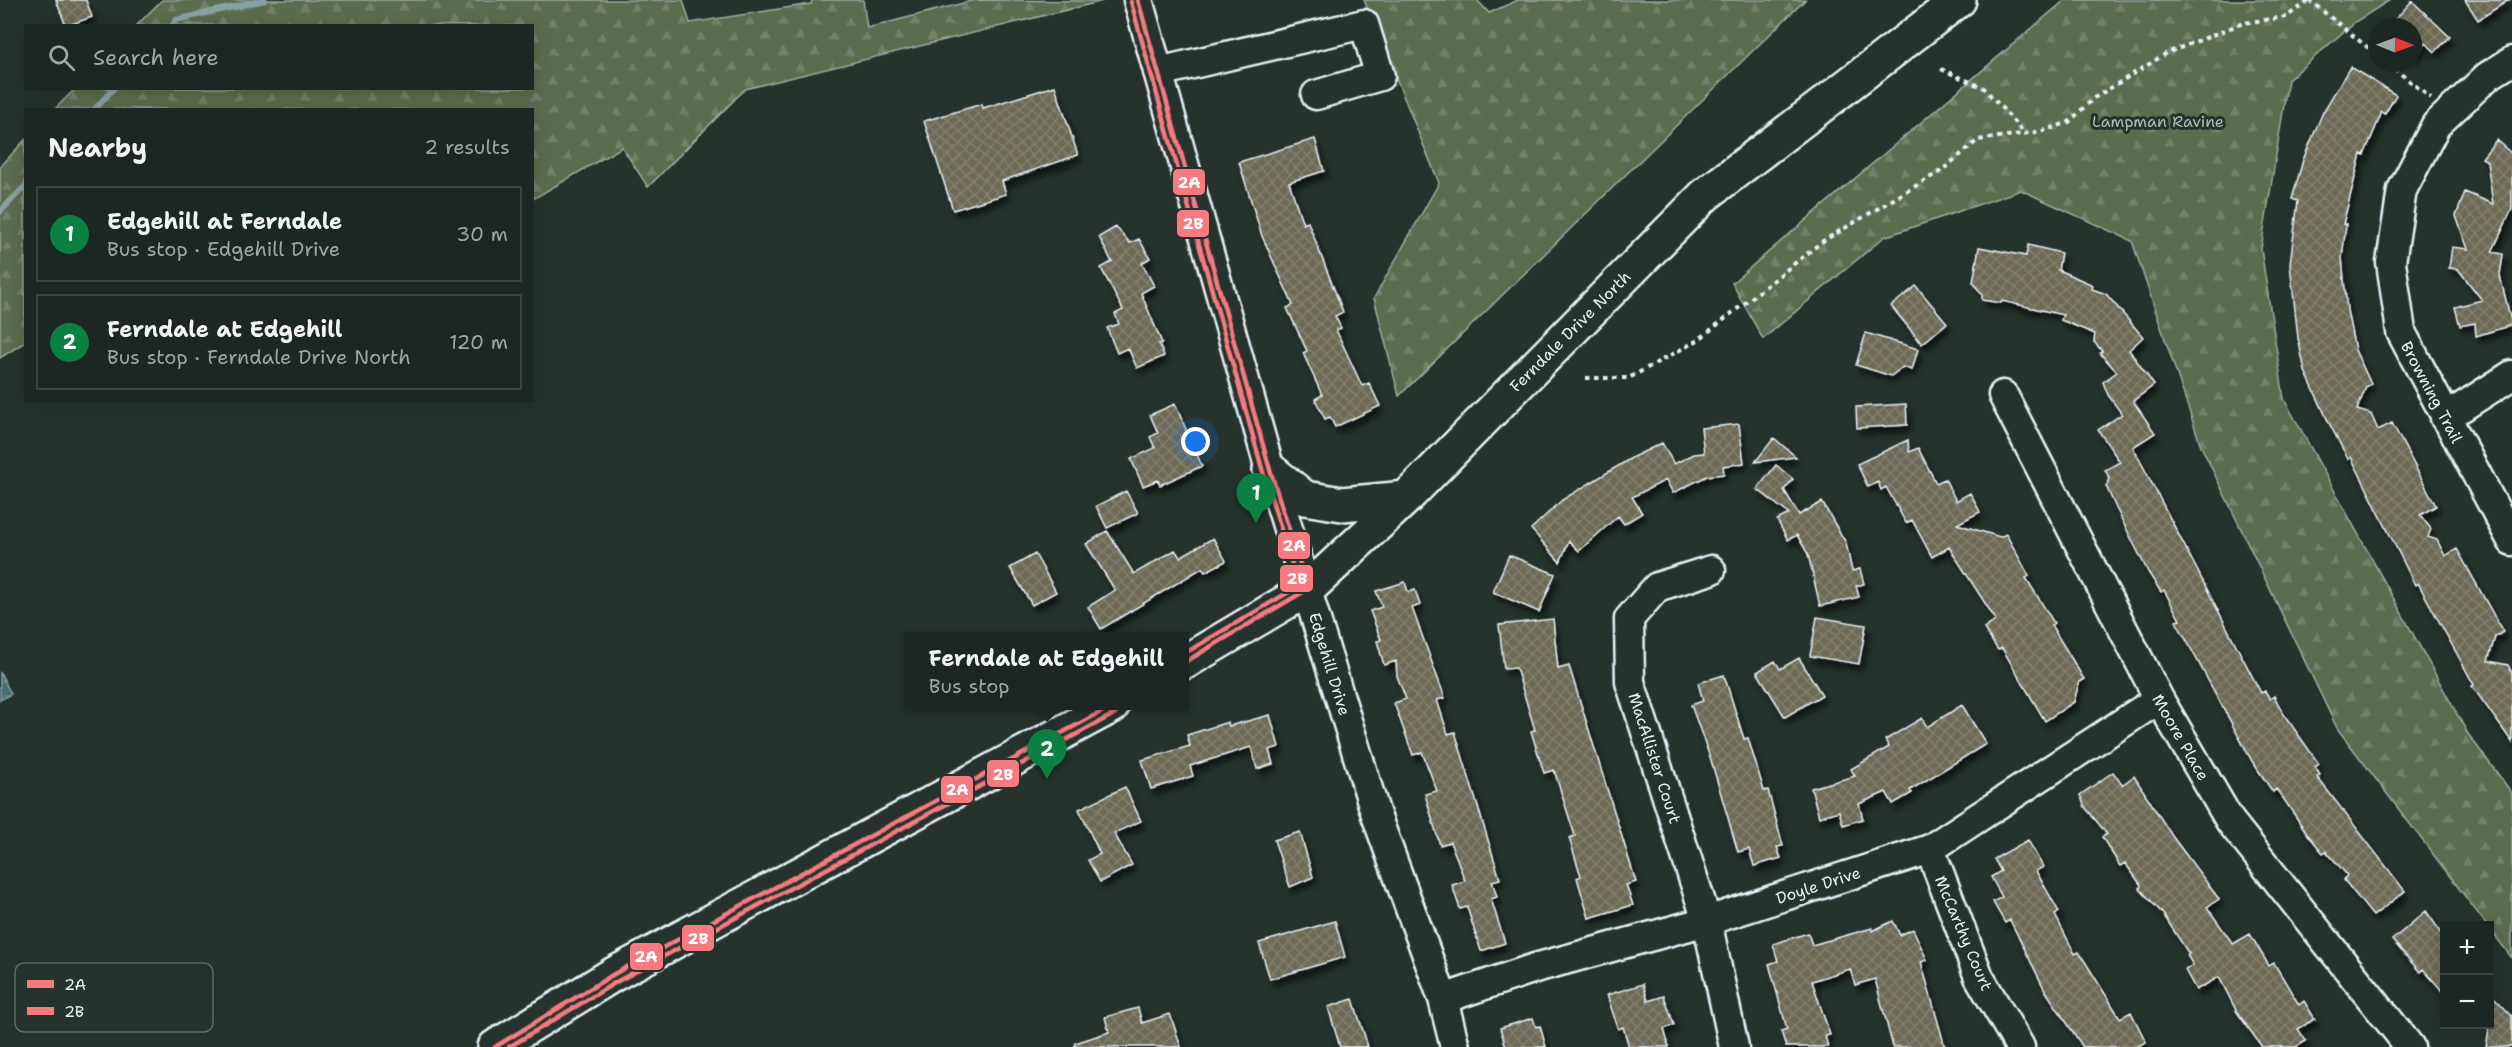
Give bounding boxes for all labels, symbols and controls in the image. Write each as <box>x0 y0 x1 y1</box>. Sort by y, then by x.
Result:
north arrow <box>2368 18 2422 72</box>
search box <box>24 24 534 90</box>
icon: search <box>45 41 78 74</box>
text: Search here <box>93 43 219 72</box>
park label: Lampman Ravine <box>2092 111 2224 132</box>
text: Nearby <box>48 130 147 165</box>
text: 2 results <box>424 134 510 160</box>
line badge: 2A <box>1172 168 1206 196</box>
text: 2A <box>1177 172 1201 193</box>
text: Edgehill at Ferndale <box>107 207 342 236</box>
line badge: 2B <box>1176 209 1210 238</box>
text: 2B <box>1183 213 1203 234</box>
text: 1 <box>65 221 74 247</box>
text: 30 m <box>456 221 508 247</box>
text: Bus stop · Edgehill Drive <box>107 236 340 262</box>
street label: Ferndale Drive North <box>1505 266 1635 396</box>
text: Ferndale at Edgehill <box>107 315 342 344</box>
text: 2 <box>63 329 77 355</box>
text: 120 m <box>449 329 508 355</box>
street label: Browning Trail <box>2396 338 2467 447</box>
text: Bus stop · Ferndale Drive North <box>107 344 411 370</box>
your location <box>1181 427 1210 456</box>
pin: 1 <box>1236 474 1276 523</box>
line badge: 2A <box>1277 531 1311 560</box>
text: 2A <box>1282 535 1306 556</box>
line badge: 2B <box>1279 564 1314 593</box>
text: 2B <box>1287 568 1307 589</box>
street label: Edgehill Drive <box>1304 610 1355 718</box>
popup <box>904 632 1189 710</box>
text: Ferndale at Edgehill <box>929 644 1164 673</box>
text: Bus stop <box>929 673 1010 699</box>
street label: MacAllister Court <box>1623 690 1686 826</box>
street label: Moore Place <box>2147 690 2214 784</box>
pin: 2 <box>1028 730 1066 779</box>
line badge: 2B <box>986 759 1020 788</box>
text: 2B <box>993 764 1013 785</box>
line badge: 2A <box>940 775 974 804</box>
text: 2A <box>945 779 969 800</box>
street label: Doyle Drive <box>1773 862 1863 909</box>
street label: McCarthy Court <box>1930 873 1997 994</box>
map controls <box>2440 921 2494 1029</box>
button: + <box>2440 921 2494 975</box>
line badge: 2B <box>681 924 715 952</box>
text: 2B <box>688 928 708 949</box>
line badge: 2A <box>629 942 664 971</box>
text: 2A <box>634 946 658 967</box>
legend <box>15 963 213 1032</box>
text: 2A <box>64 974 86 995</box>
button: − <box>2440 975 2494 1029</box>
text: 2B <box>64 1001 84 1022</box>

